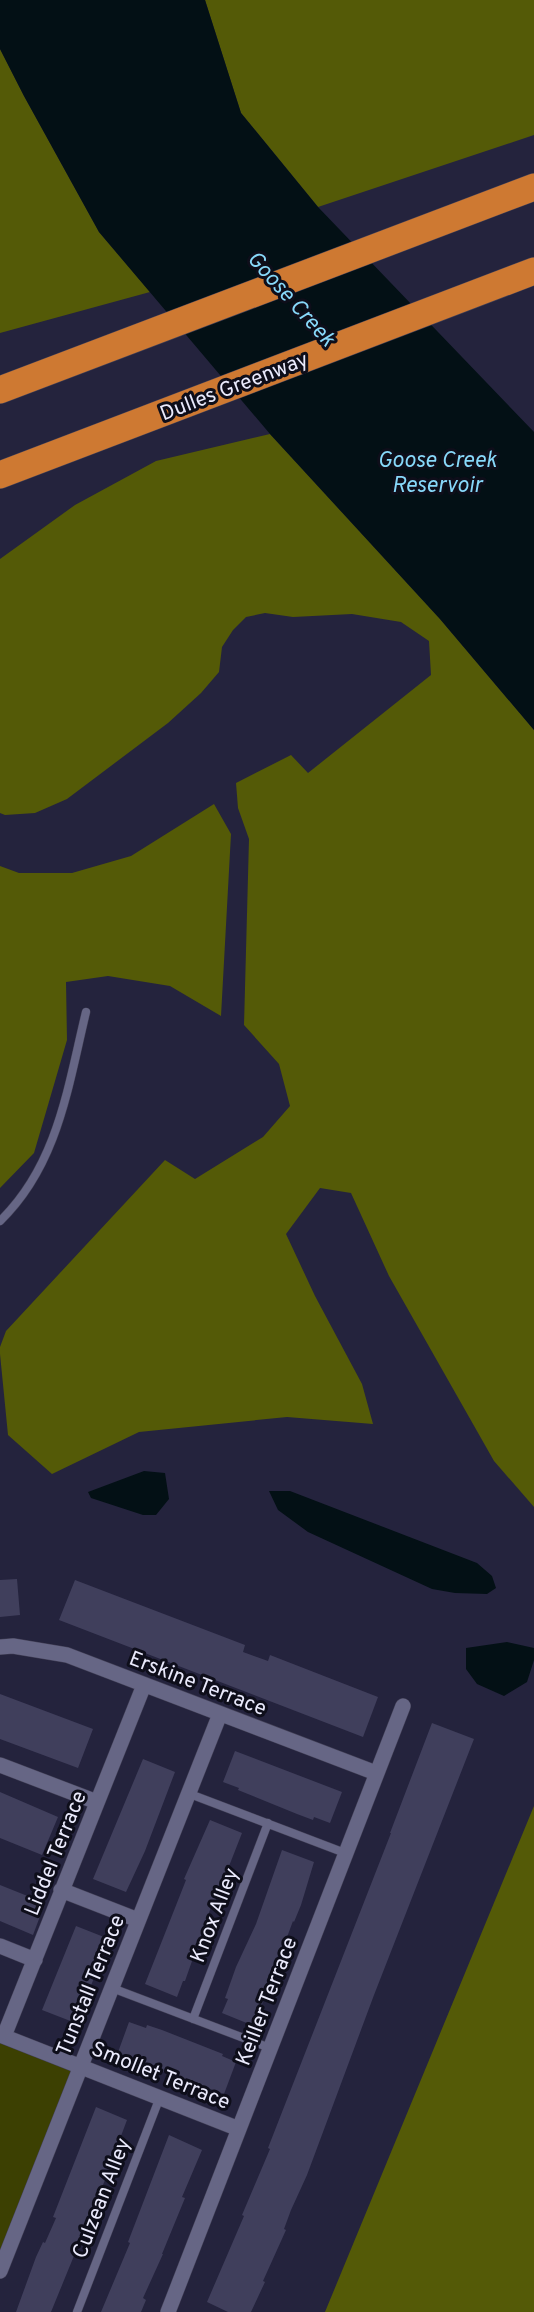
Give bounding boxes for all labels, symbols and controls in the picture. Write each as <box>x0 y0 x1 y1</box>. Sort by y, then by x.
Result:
water label: Goose Creek <box>240 246 341 354</box>
street label: Dulles Greenway <box>156 347 313 428</box>
water label: Goose Creek Reservoir <box>377 448 497 500</box>
street label: Erskine Terrace <box>125 1646 270 1723</box>
street label: Liddel Terrace <box>19 1787 94 1920</box>
street label: Knox Alley <box>185 1864 246 1967</box>
street label: Tunstall Terrace <box>51 1911 132 2060</box>
street label: Keiller Terrace <box>230 1933 304 2070</box>
street label: Smollet Terrace <box>87 2036 234 2117</box>
street label: Culzean Alley <box>67 2134 138 2263</box>

